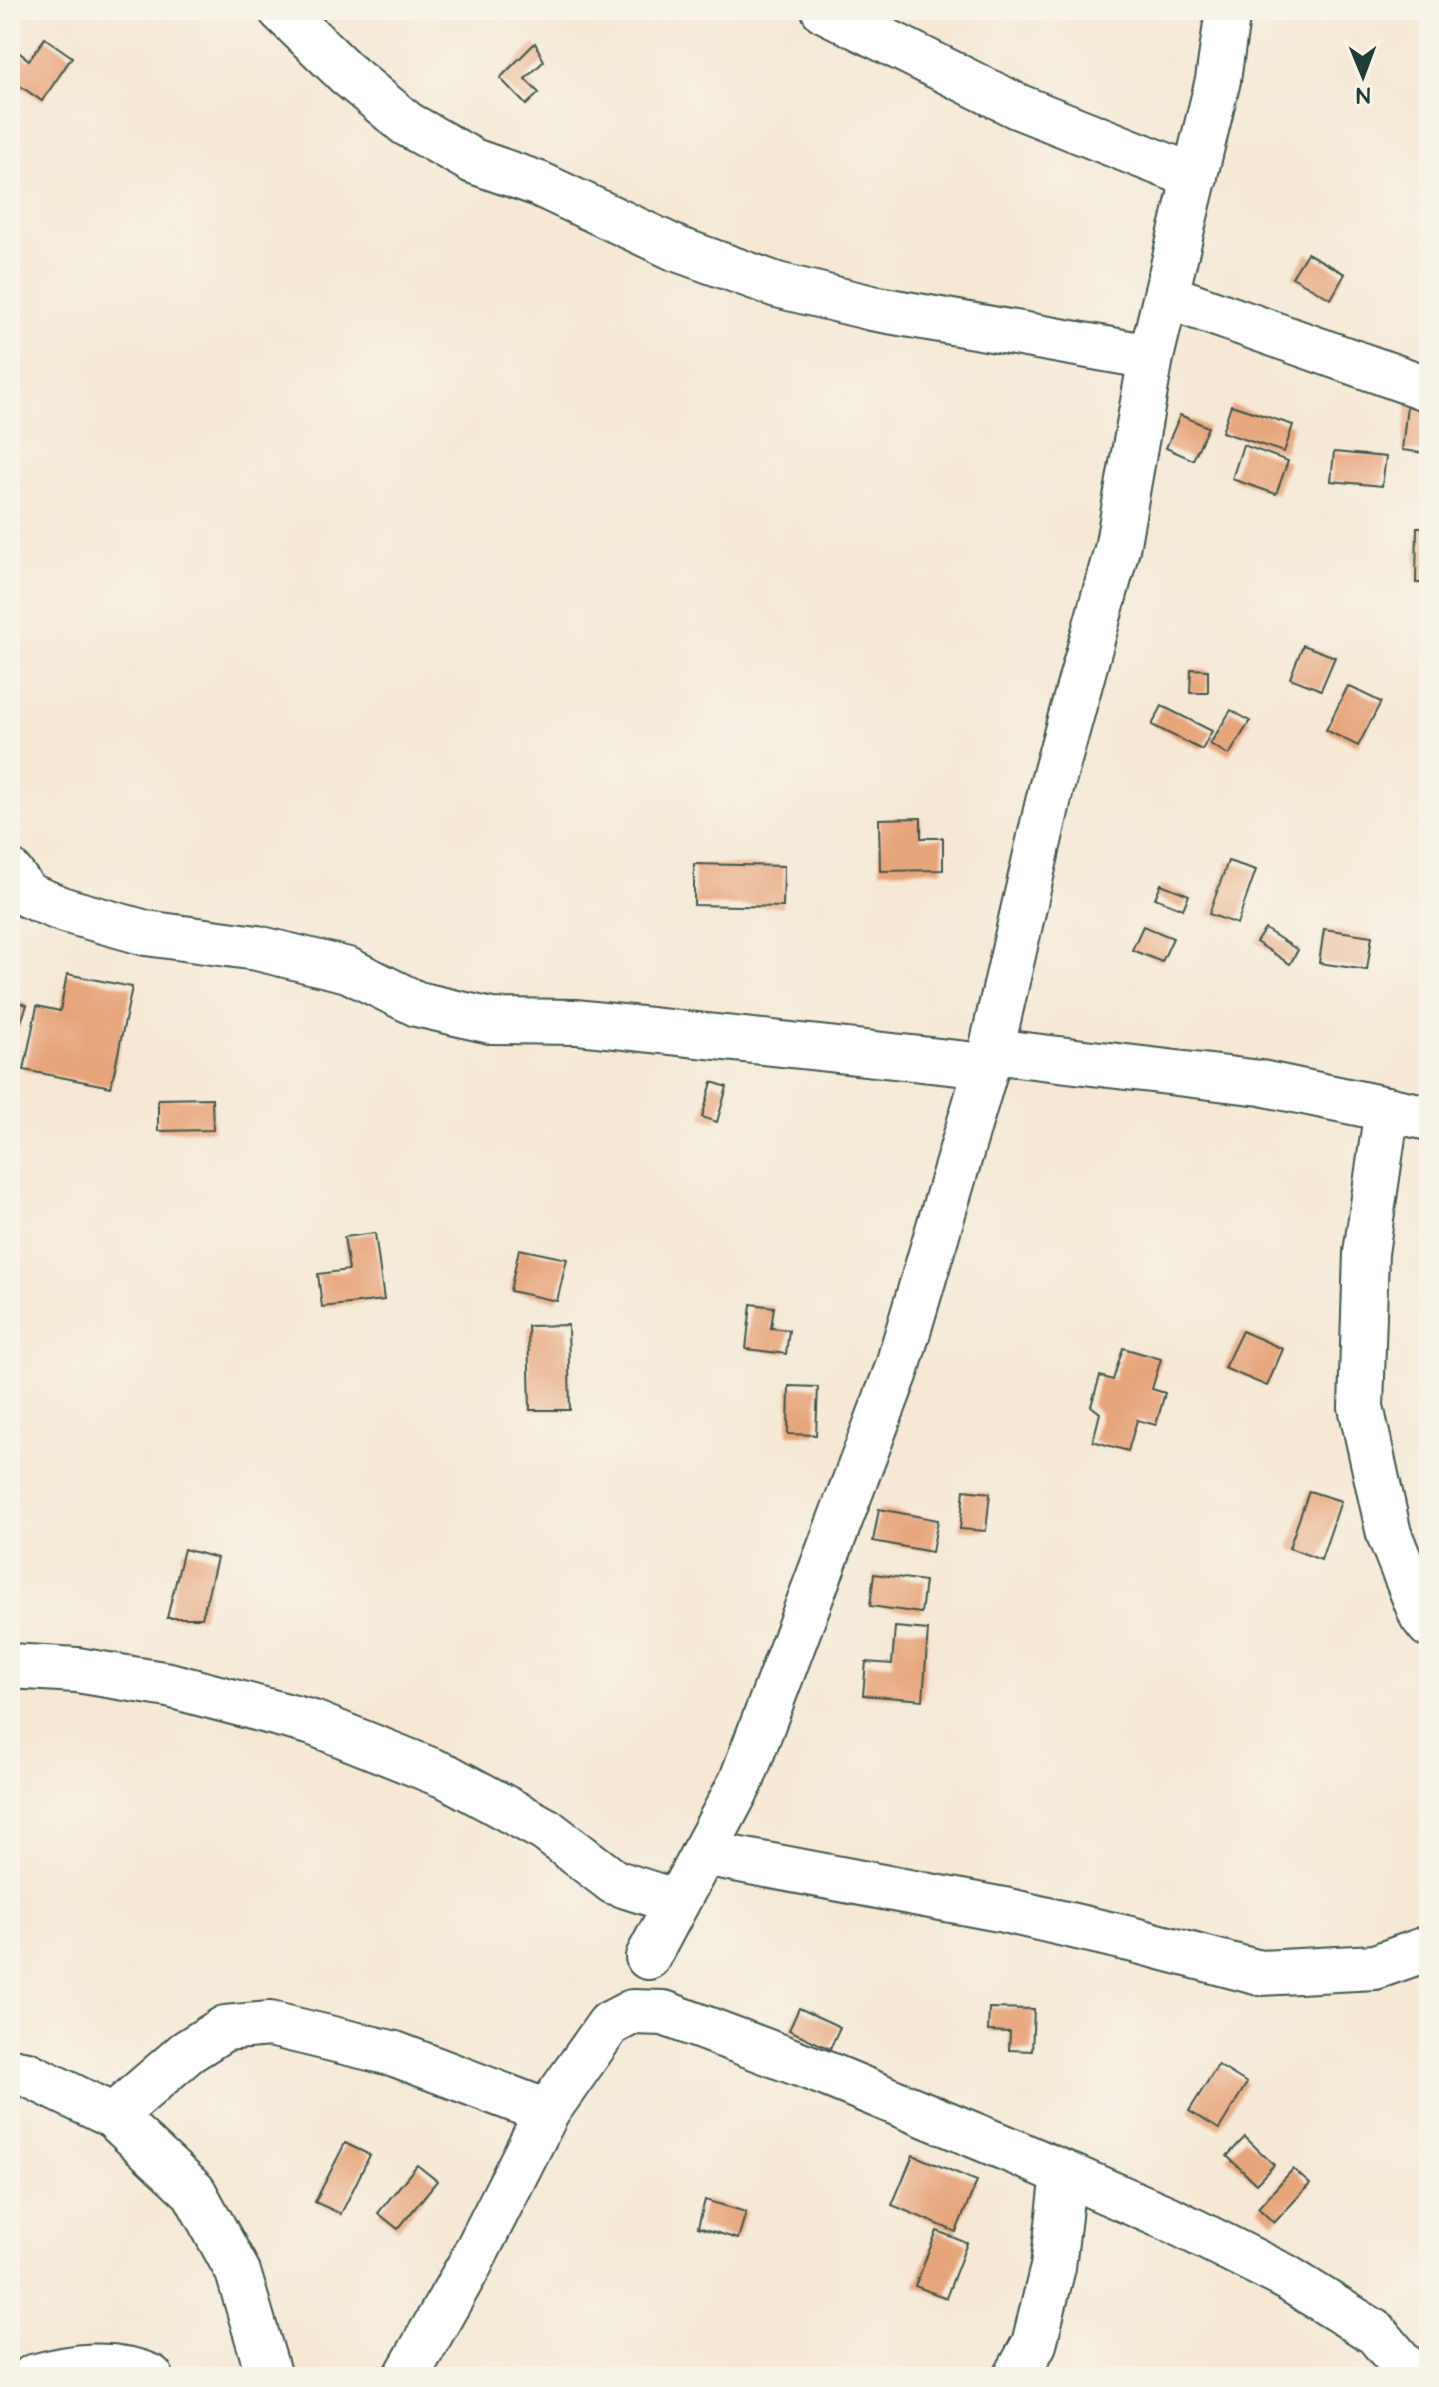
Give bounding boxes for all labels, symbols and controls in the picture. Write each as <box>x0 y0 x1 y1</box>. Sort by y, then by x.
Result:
north arrow <box>1323 36 1403 116</box>
text: N <box>1356 79 1370 110</box>

